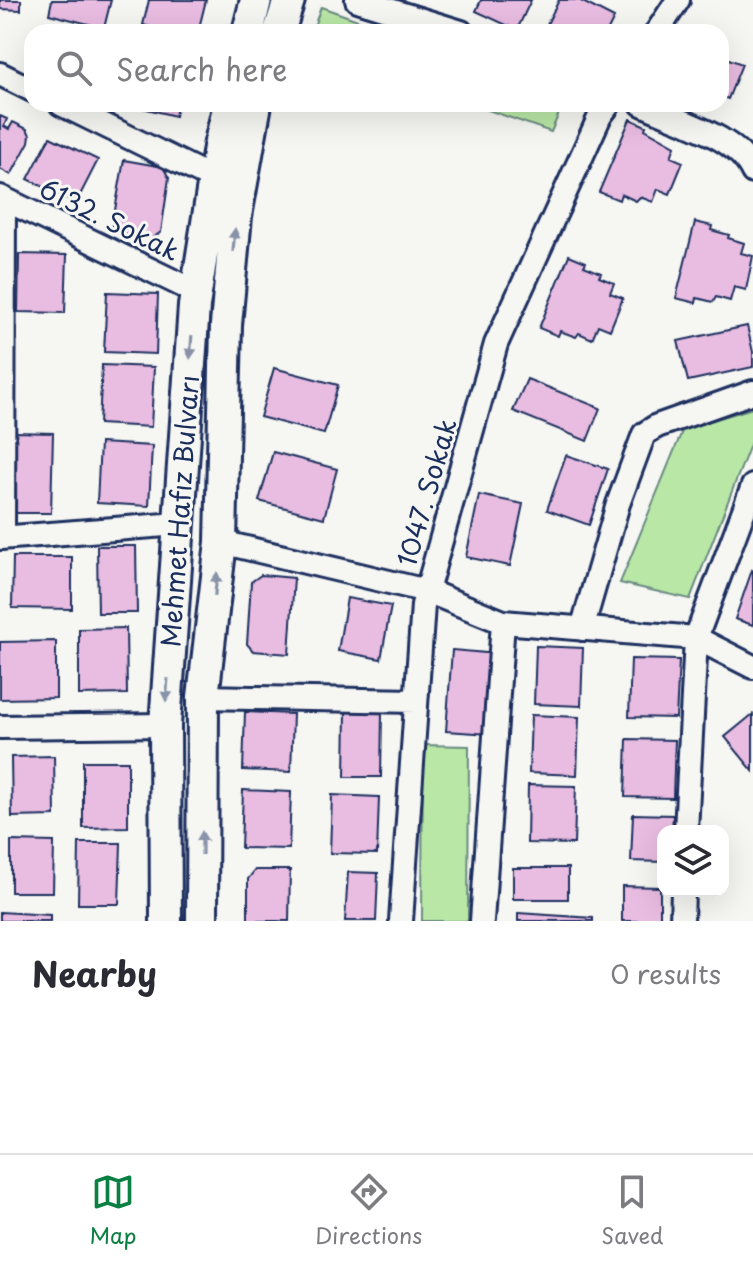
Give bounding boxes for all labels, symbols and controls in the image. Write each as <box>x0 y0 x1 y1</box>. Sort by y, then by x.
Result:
search box <box>24 24 729 112</box>
icon: search <box>52 46 96 90</box>
text: Search here <box>116 46 288 91</box>
street label: 6132. Sokak <box>33 168 187 270</box>
one-way arrow <box>228 227 241 252</box>
one-way arrow <box>184 335 197 360</box>
street label: Mehmet Hafız Bulvarı <box>150 374 208 648</box>
street label: 1047. Sokak <box>386 413 466 570</box>
one-way arrow <box>210 571 223 596</box>
one-way arrow <box>160 678 173 703</box>
map controls <box>657 825 729 897</box>
button: layers <box>657 825 729 897</box>
one-way arrow <box>196 830 208 855</box>
text: Nearby <box>32 947 157 999</box>
text: 0 results <box>610 954 721 993</box>
tab: Map <box>89 1170 136 1251</box>
tab: Directions <box>315 1170 422 1251</box>
tab: Saved <box>601 1170 664 1251</box>

